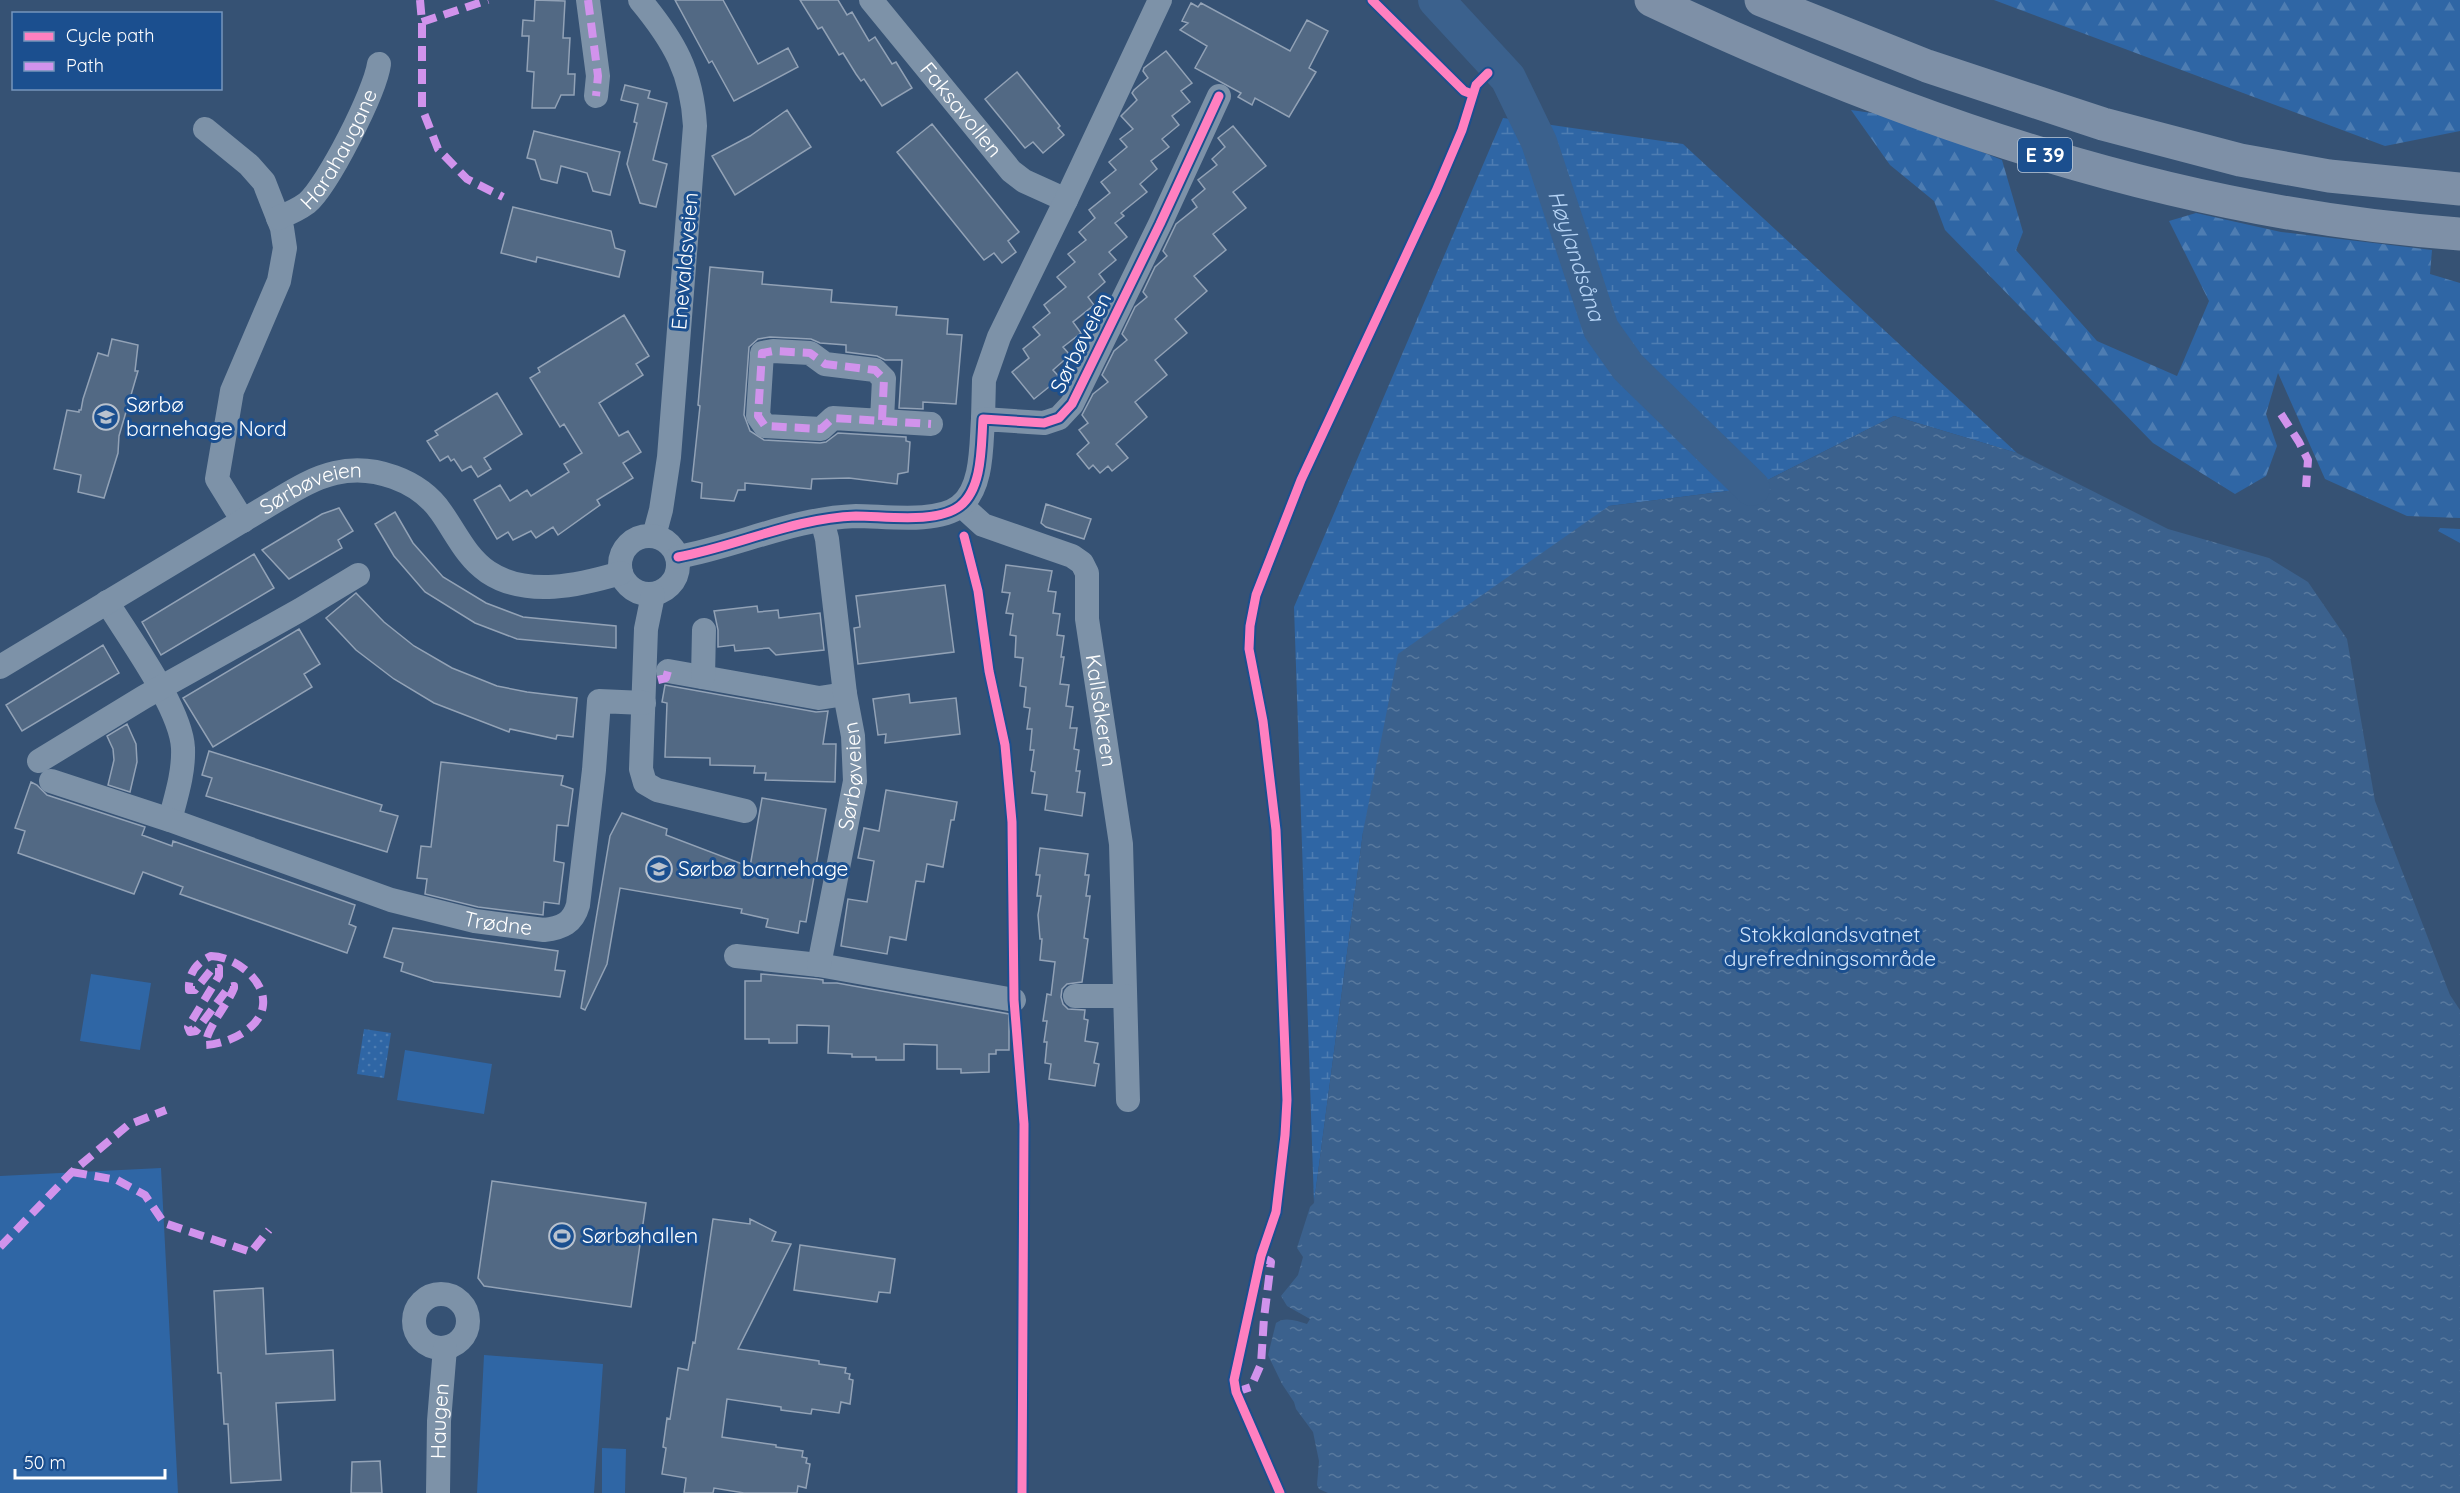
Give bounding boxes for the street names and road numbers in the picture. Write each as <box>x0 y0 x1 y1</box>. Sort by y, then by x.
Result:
street label: Faksavollen <box>915 56 1008 162</box>
street label: Harahaugane <box>294 85 382 214</box>
road number: E 39 <box>2018 138 2072 172</box>
street label: Enevaldsveien <box>665 191 703 331</box>
street label: Sørbøveien <box>1044 288 1116 397</box>
street label: Sørbøveien <box>254 456 362 520</box>
street label: Kallsåkeren <box>1080 652 1123 769</box>
street label: Sørbøveien <box>832 720 867 833</box>
street label: Trødne <box>461 905 534 940</box>
street label: Haugen <box>424 1382 454 1459</box>

